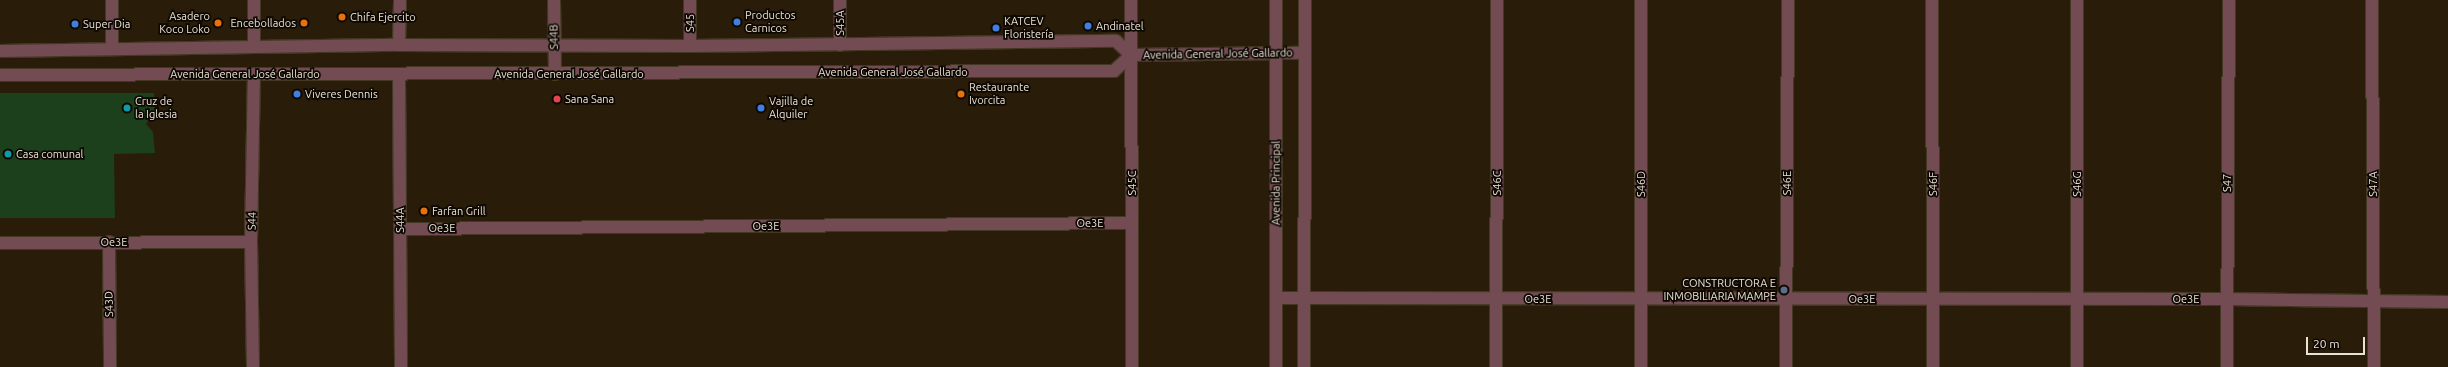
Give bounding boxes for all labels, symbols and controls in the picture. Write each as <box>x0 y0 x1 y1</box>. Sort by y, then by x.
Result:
place label: Productos Carnicos <box>745 9 796 35</box>
place label: Asadero Koco Loko <box>159 10 210 36</box>
place label: Chifa Ejercito <box>350 10 416 24</box>
street label: S45A <box>833 10 847 36</box>
marker: Chifa Ejercito <box>337 12 347 22</box>
street label: S45 <box>683 14 697 32</box>
place label: KATCEV Floristería <box>1004 15 1054 41</box>
place label: Encebollados <box>230 16 296 30</box>
place label: Super Dia <box>83 17 130 31</box>
marker: Productos Carnicos <box>732 17 742 27</box>
marker: Asadero Koco Loko <box>213 18 223 28</box>
marker: Encebollados <box>299 18 309 28</box>
marker: Super Dia <box>70 19 80 29</box>
place label: Andinatel <box>1096 19 1144 33</box>
marker: Andinatel <box>1083 21 1093 31</box>
marker: KATCEV Floristería <box>991 23 1001 33</box>
street label: S44B <box>547 24 561 50</box>
street label: Avenida General José Gallardo <box>1143 46 1293 62</box>
street label: Avenida General José Gallardo <box>818 65 968 79</box>
street label: Avenida General José Gallardo <box>170 67 320 81</box>
street label: Avenida General José Gallardo <box>494 67 644 81</box>
place label: Restaurante Ivorcita <box>969 81 1029 107</box>
place label: Viveres Dennis <box>305 87 378 101</box>
marker: Viveres Dennis <box>292 89 302 99</box>
marker: Restaurante Ivorcita <box>956 89 966 99</box>
place label: Sana Sana <box>565 92 614 106</box>
marker: Sana Sana <box>552 94 562 104</box>
place label: Cruz de la Iglesia <box>135 95 177 121</box>
place label: Vajilla de Alquiler <box>769 95 813 121</box>
marker: Cruz de la Iglesia <box>122 103 132 113</box>
marker: Vajilla de Alquiler <box>756 103 766 113</box>
street label: Avenida Principal <box>1269 141 1283 225</box>
place label: Casa comunal <box>16 147 83 161</box>
marker: Casa comunal <box>3 149 13 159</box>
street label: S45C <box>1125 171 1139 195</box>
street label: S46C <box>1490 171 1504 195</box>
street label: S46D <box>1634 171 1648 197</box>
street label: S46E <box>1780 171 1794 195</box>
street label: S46G <box>2070 171 2084 197</box>
street label: S47A <box>2366 171 2380 197</box>
street label: S46F <box>1926 172 1940 196</box>
street label: S47 <box>2220 174 2234 192</box>
place label: Farfan Grill <box>432 204 486 218</box>
marker: Farfan Grill <box>419 206 429 216</box>
street label: S44A <box>393 207 407 233</box>
street label: S44 <box>245 212 259 230</box>
street label: Oe3E <box>1077 216 1103 230</box>
street label: Oe3E <box>753 219 779 233</box>
street label: Oe3E <box>429 221 455 235</box>
street label: Oe3E <box>101 235 127 249</box>
place label: CONSTRUCTORA E INMOBILIARIA MAMPE <box>1664 277 1776 303</box>
marker: CONSTRUCTORA E INMOBILIARIA MAMPE <box>1779 285 1789 295</box>
street label: S43D <box>102 291 116 317</box>
street label: Oe3E <box>1525 292 1551 306</box>
street label: Oe3E <box>1849 292 1875 306</box>
street label: Oe3E <box>2173 292 2199 306</box>
scale bar <box>2308 329 2367 355</box>
text: 20 m <box>2313 337 2340 350</box>

